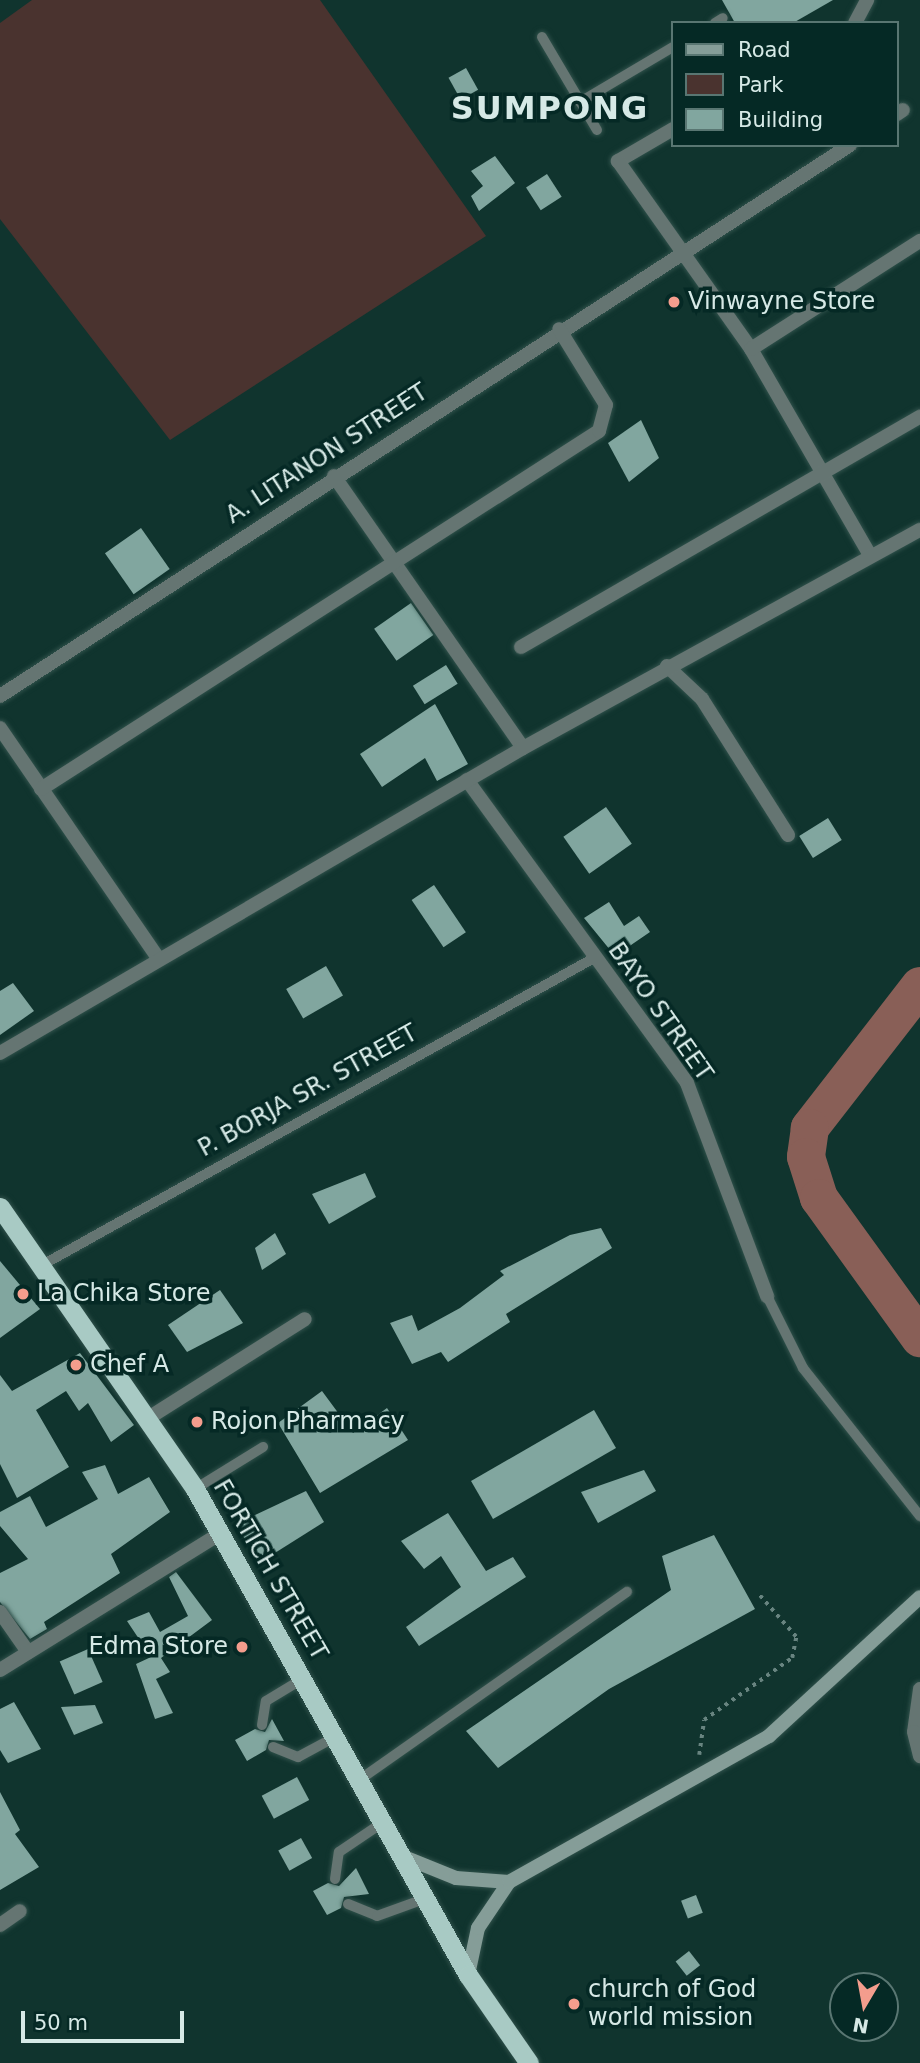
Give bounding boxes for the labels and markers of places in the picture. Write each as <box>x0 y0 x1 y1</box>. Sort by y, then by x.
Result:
place label: Vinwayne Store <box>688 288 875 316</box>
marker: Vinwayne Store <box>666 294 682 310</box>
place label: La Chika Store <box>37 1280 211 1308</box>
marker: La Chika Store <box>15 1286 31 1302</box>
place label: Chef A <box>90 1351 169 1379</box>
marker: Chef A <box>68 1357 84 1373</box>
place label: Rojon Pharmacy <box>211 1408 405 1436</box>
marker: Rojon Pharmacy <box>189 1414 205 1430</box>
place label: Edma Store <box>88 1633 228 1661</box>
marker: Edma Store <box>234 1639 250 1655</box>
place label: church of God world mission <box>588 1976 756 2032</box>
marker: church of God world mission <box>566 1996 582 2012</box>

